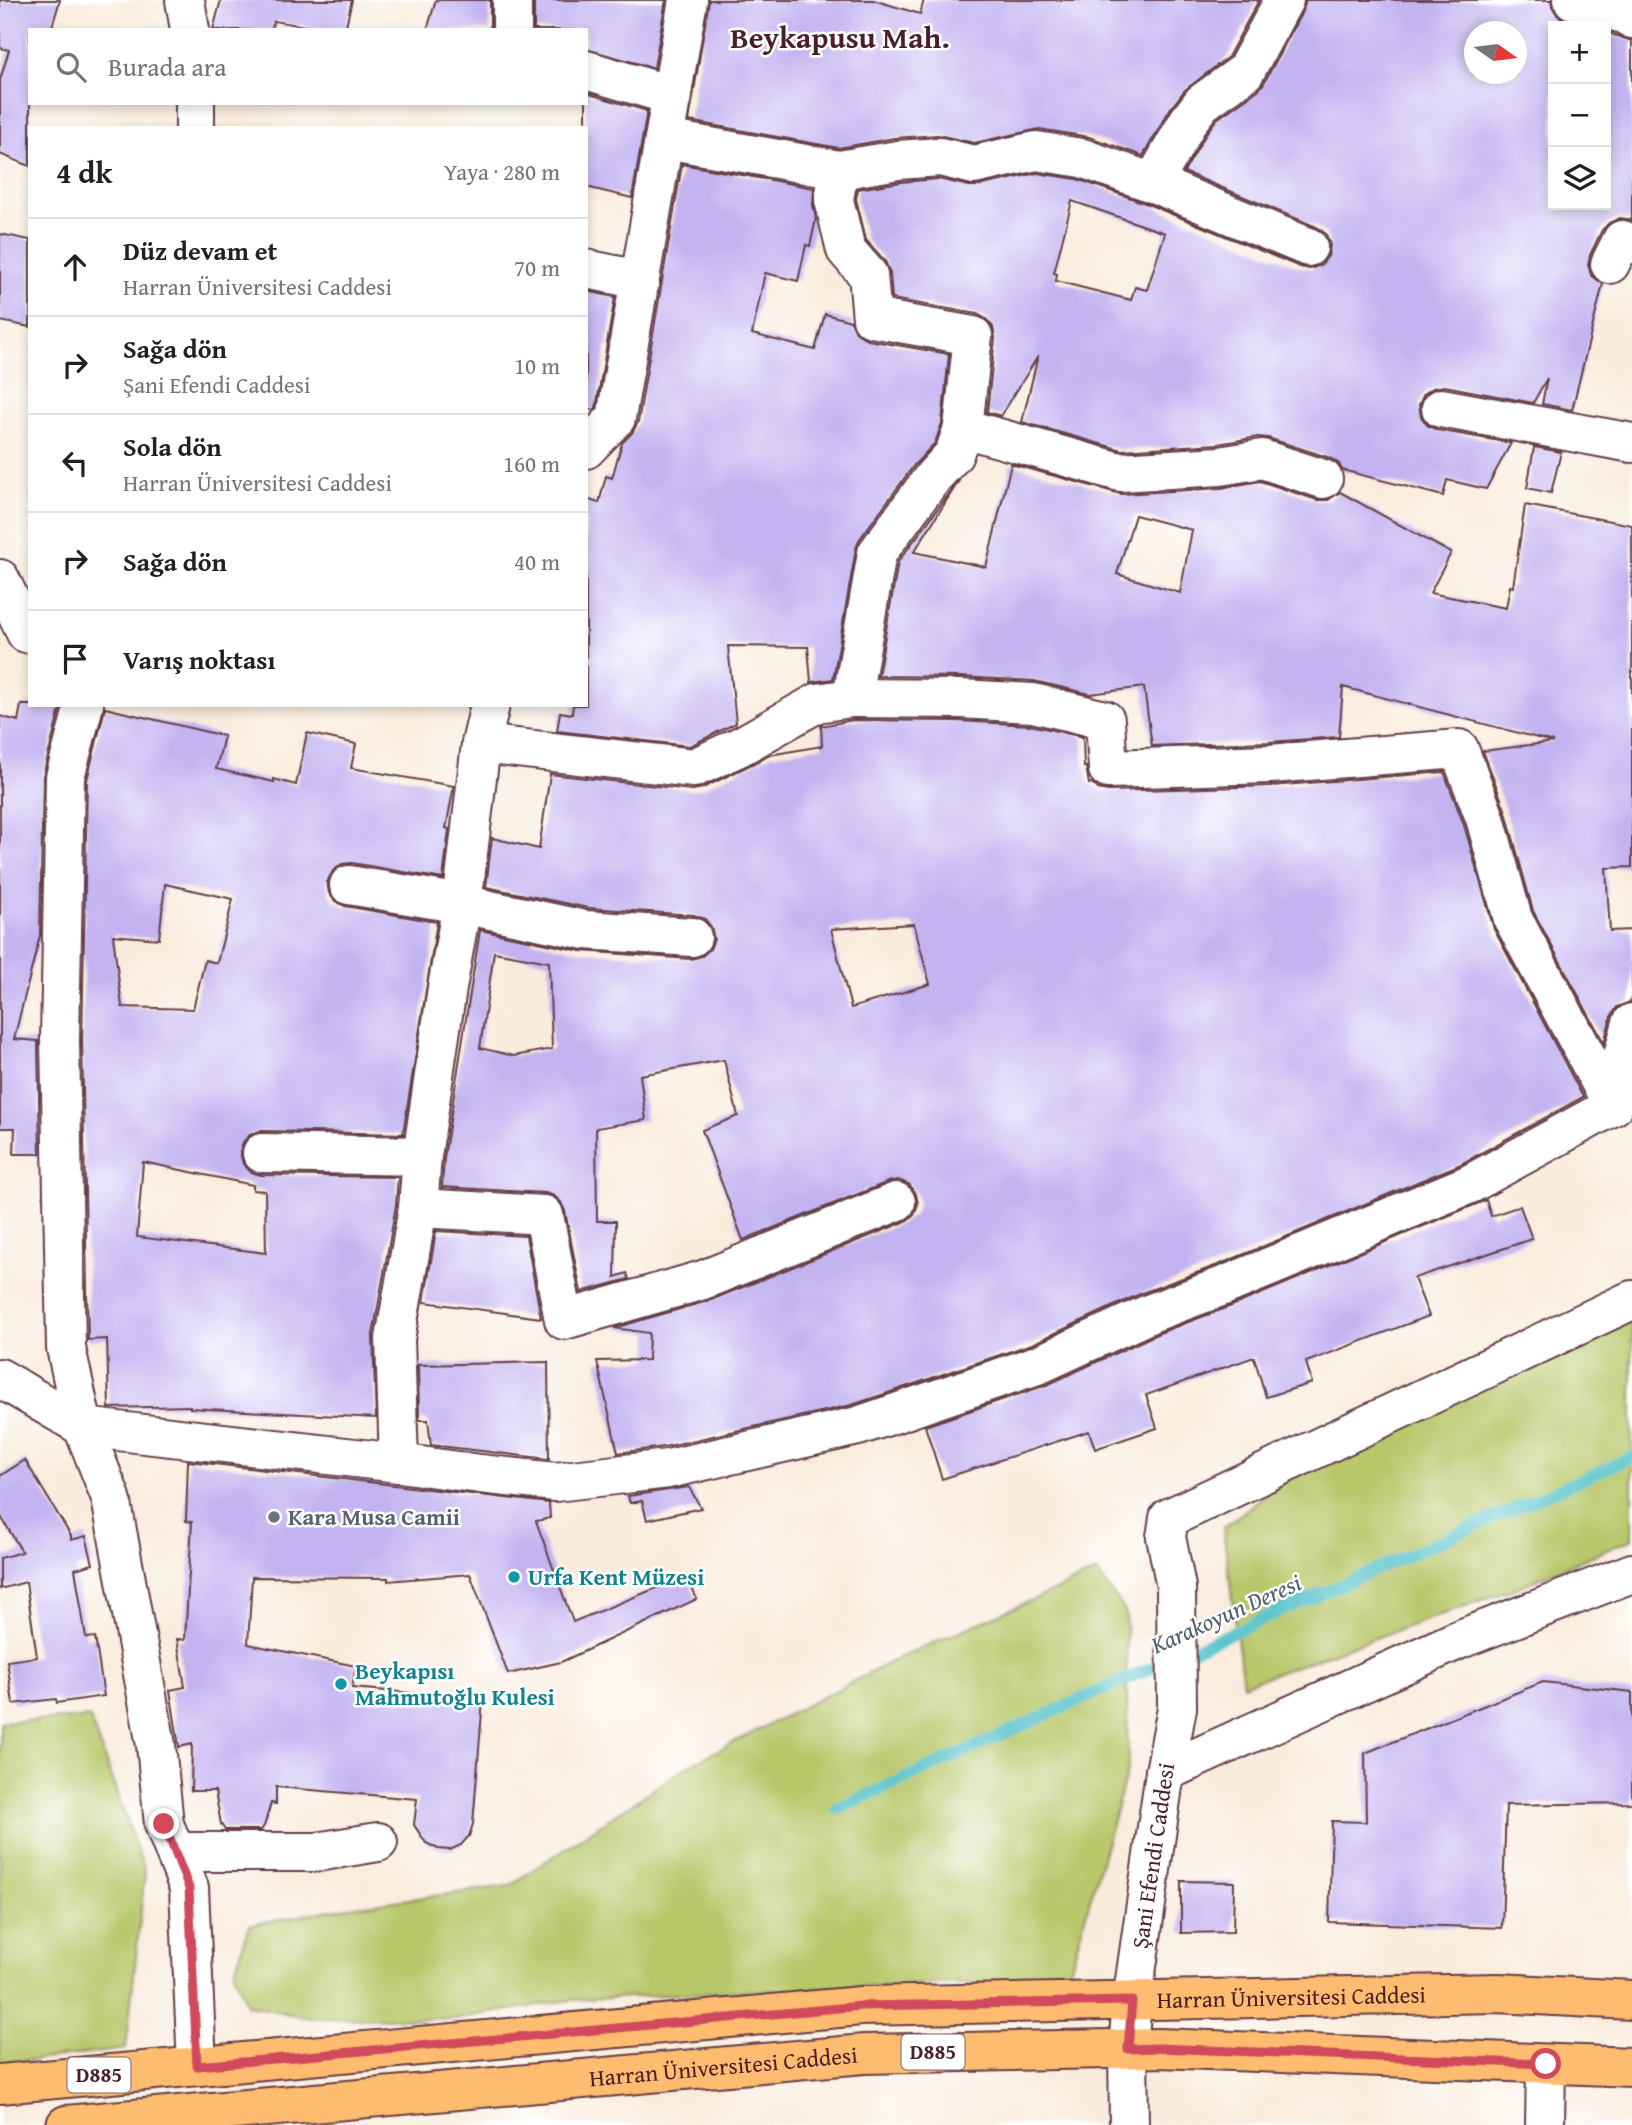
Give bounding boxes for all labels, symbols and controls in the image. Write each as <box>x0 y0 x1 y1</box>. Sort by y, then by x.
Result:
district label: Beykapusu Mah. <box>730 15 950 59</box>
north arrow <box>1464 21 1527 84</box>
map controls <box>1548 21 1611 210</box>
button: + <box>1548 21 1611 84</box>
search box <box>28 28 588 105</box>
text: Burada ara <box>108 47 227 86</box>
icon: search <box>52 48 90 86</box>
button: − <box>1548 84 1611 147</box>
button: layers <box>1548 147 1611 210</box>
text: 4 dk <box>56 150 112 194</box>
text: Yaya · 280 m <box>444 155 560 188</box>
text: Düz devam et <box>123 231 277 270</box>
icon: ahead <box>56 248 94 286</box>
text: 70 m <box>514 251 560 284</box>
text: Harran Üniversitesi Caddesi <box>123 270 392 303</box>
text: Sağa dön <box>123 329 227 368</box>
icon: right <box>56 346 94 384</box>
text: 10 m <box>514 349 560 382</box>
text: Şani Efendi Caddesi <box>123 368 310 401</box>
text: Sola dön <box>123 427 222 466</box>
icon: left <box>56 444 94 482</box>
text: 160 m <box>503 447 560 480</box>
text: Harran Üniversitesi Caddesi <box>123 466 392 499</box>
icon: right <box>56 542 94 580</box>
text: Sağa dön <box>123 542 227 581</box>
text: 40 m <box>514 545 560 578</box>
icon: arrive <box>56 640 94 678</box>
text: Varış noktası <box>123 640 275 679</box>
place label: Kara Musa Camii <box>288 1500 460 1533</box>
marker: Kara Musa Camii <box>266 1509 282 1525</box>
place label: Urfa Kent Müzesi <box>528 1560 704 1593</box>
water label: Karakoyun Deresi <box>1144 1565 1307 1663</box>
marker: Urfa Kent Müzesi <box>506 1569 522 1585</box>
place label: Beykapısı Mahmutoğlu Kulesi <box>355 1654 555 1713</box>
marker: Beykapısı Mahmutoğlu Kulesi <box>333 1676 349 1692</box>
street label: Şani Efendi Caddesi <box>1123 1760 1182 1951</box>
route end <box>148 1808 179 1839</box>
street label: Harran Üniversitesi Caddesi <box>1157 1977 1426 2016</box>
road number: D885 <box>902 2035 964 2070</box>
street label: Harran Üniversitesi Caddesi <box>588 2038 859 2094</box>
route start <box>1530 2048 1561 2079</box>
road number: D885 <box>68 2058 130 2092</box>

